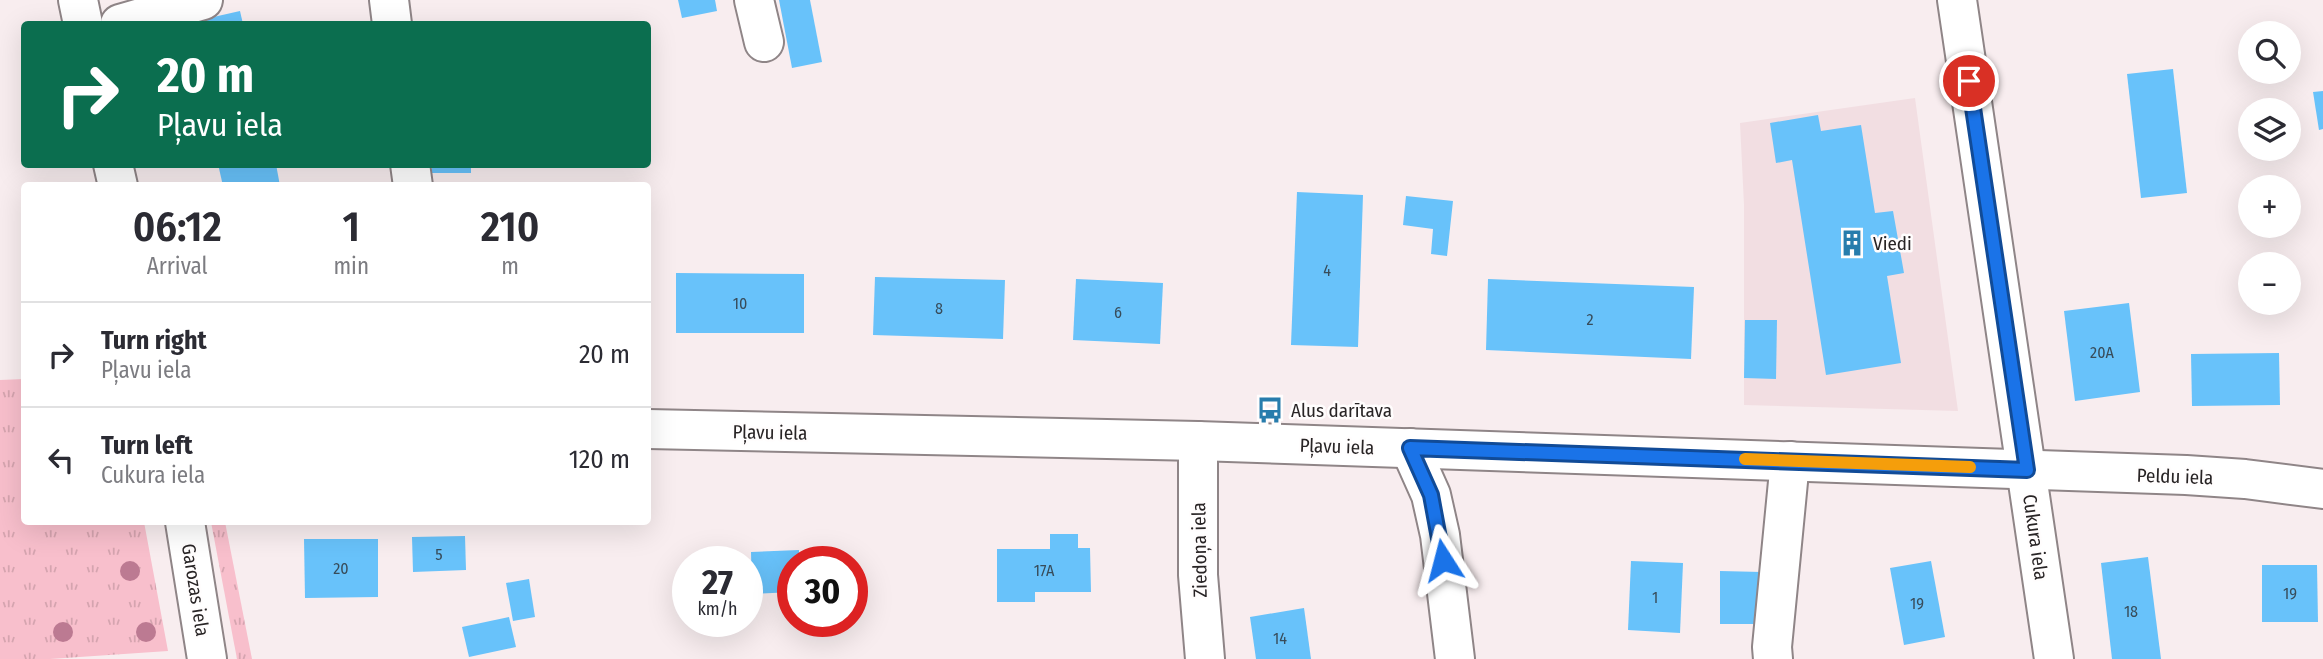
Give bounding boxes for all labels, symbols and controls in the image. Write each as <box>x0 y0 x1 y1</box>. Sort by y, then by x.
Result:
map controls <box>2238 21 2301 315</box>
button: search <box>2238 21 2301 84</box>
text: 20 m <box>157 46 254 105</box>
icon: right <box>42 49 133 140</box>
pin <box>1939 51 1999 111</box>
icon: arrive <box>1950 62 1988 100</box>
button: layers <box>2238 98 2301 161</box>
text: Pļavu iela <box>157 106 283 144</box>
button: + <box>2238 175 2301 238</box>
text: 06:12 <box>133 202 222 252</box>
text: 1 <box>343 202 360 252</box>
text: 210 <box>481 202 539 252</box>
building icon: Viedi <box>1837 228 1867 258</box>
place label: Viedi <box>1873 232 1912 255</box>
text: Arrival <box>147 252 208 280</box>
text: min <box>333 252 369 280</box>
text: m <box>501 252 519 280</box>
button: − <box>2238 252 2301 315</box>
house number: 4 <box>1323 261 1331 280</box>
house number: 10 <box>733 294 747 313</box>
house number: 8 <box>935 299 943 318</box>
house number: 6 <box>1114 303 1122 322</box>
house number: 2 <box>1586 310 1594 329</box>
text: Turn right <box>101 325 207 356</box>
icon: right <box>42 336 80 374</box>
text: 20 m <box>579 339 630 370</box>
house number: 20A <box>2090 343 2114 362</box>
text: Pļavu iela <box>101 356 192 384</box>
bus stop icon: Alus darītava <box>1255 395 1285 425</box>
place label: Alus darītava <box>1291 399 1392 422</box>
street label: Pļavu iela <box>732 420 808 445</box>
text: Turn left <box>101 430 193 461</box>
street label: Pļavu iela <box>1299 434 1375 459</box>
icon: left <box>42 441 80 479</box>
text: 120 m <box>569 444 630 475</box>
text: Cukura iela <box>101 461 205 489</box>
street label: Peldu iela <box>2136 464 2214 489</box>
street label: Cukura iela <box>2018 493 2053 581</box>
street label: Ziedoņa iela <box>1187 502 1212 598</box>
position arrow <box>1406 523 1480 597</box>
street label: Garozas iela <box>177 542 214 638</box>
house number: 5 <box>435 545 443 564</box>
speed limit sign: 30 <box>777 546 868 637</box>
house number: 20 <box>333 559 349 578</box>
text: 27 <box>702 561 733 603</box>
house number: 17A <box>1034 561 1055 580</box>
house number: 19 <box>2283 584 2297 603</box>
house number: 1 <box>1652 588 1658 607</box>
house number: 19 <box>1910 594 1924 613</box>
text: km/h <box>697 598 738 620</box>
house number: 18 <box>2124 602 2138 621</box>
house number: 14 <box>1273 629 1287 648</box>

